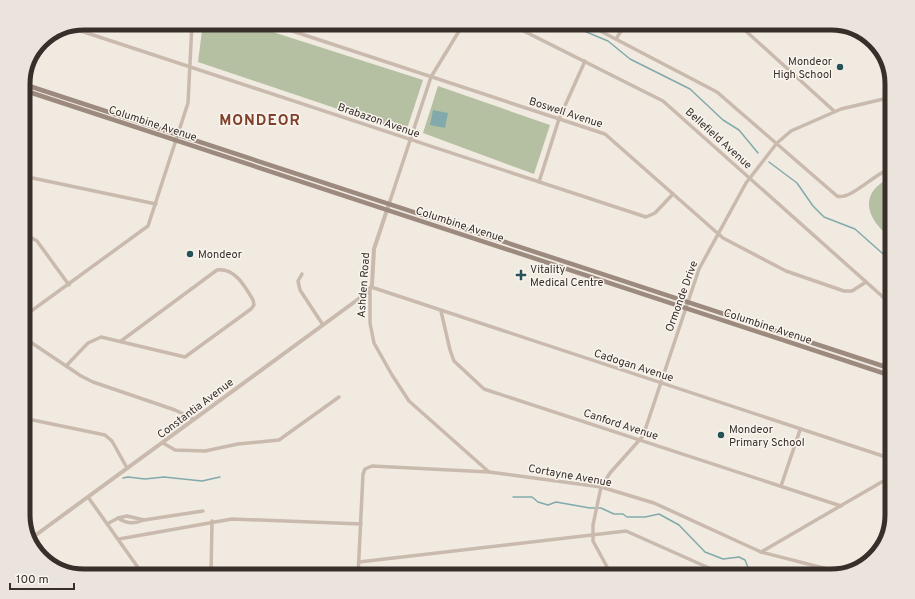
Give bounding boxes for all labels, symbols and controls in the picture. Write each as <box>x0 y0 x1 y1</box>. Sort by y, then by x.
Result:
place label: Mondeor High School <box>773 55 833 82</box>
marker: Mondeor High School <box>835 62 845 72</box>
street label: Boswell Avenue <box>527 94 604 131</box>
street label: Brabazon Avenue <box>336 100 422 142</box>
street label: Columbine Avenue <box>107 103 199 145</box>
street label: Bellefield Avenue <box>682 105 755 172</box>
district label: MONDEOR <box>219 112 301 131</box>
street label: Columbine Avenue <box>414 204 506 246</box>
place label: Mondeor <box>198 248 243 262</box>
marker: Mondeor <box>185 249 195 259</box>
street label: Ashden Road <box>355 252 373 318</box>
street label: Ormonde Drive <box>663 259 701 334</box>
place label: Vitality Medical Centre <box>530 263 604 290</box>
marker: Vitality Medical Centre <box>515 269 527 281</box>
street label: Columbine Avenue <box>722 306 814 348</box>
street label: Cadogan Avenue <box>592 346 675 385</box>
street label: Constantia Avenue <box>155 375 237 442</box>
street label: Canford Avenue <box>582 406 660 444</box>
place label: Mondeor Primary School <box>729 423 805 450</box>
marker: Mondeor Primary School <box>716 430 726 440</box>
street label: Cortayne Avenue <box>527 462 613 490</box>
scale bar <box>10 565 74 591</box>
text: 100 m <box>16 572 49 588</box>

